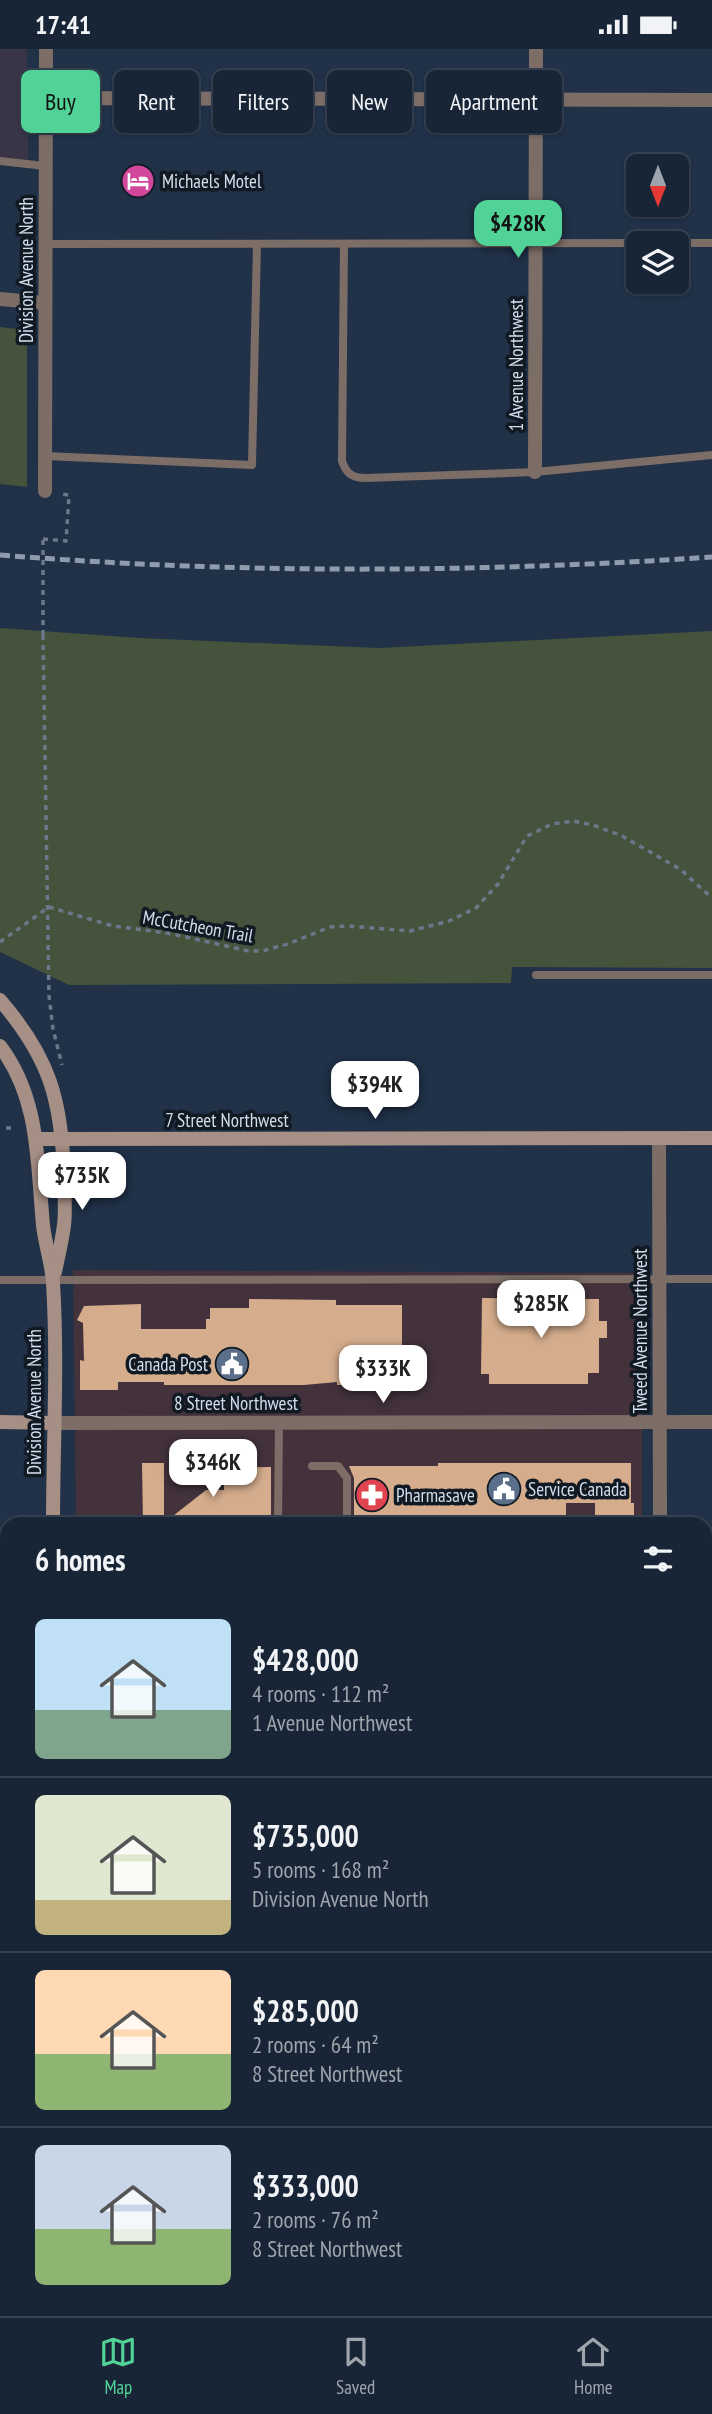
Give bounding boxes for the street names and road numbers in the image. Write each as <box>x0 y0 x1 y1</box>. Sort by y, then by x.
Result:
street label: Division Avenue North <box>14 197 38 343</box>
street label: 1 Avenue Northwest <box>504 298 528 431</box>
street label: McCutcheon Trail <box>141 904 256 948</box>
street label: 7 Street Northwest <box>165 1108 289 1132</box>
street label: Tweed Avenue Northwest <box>628 1248 652 1414</box>
street label: Division Avenue North <box>22 1329 46 1475</box>
street label: 8 Street Northwest <box>174 1391 299 1415</box>

